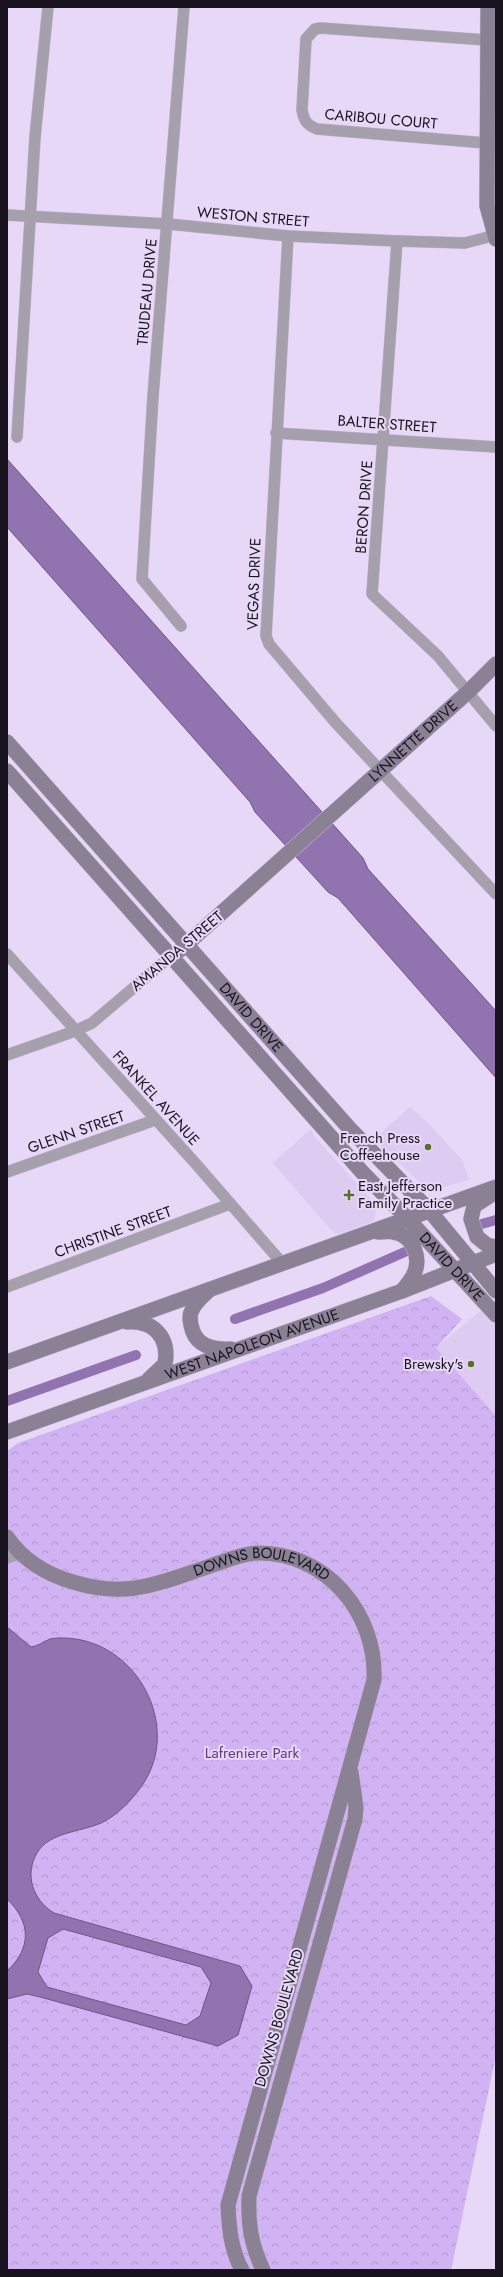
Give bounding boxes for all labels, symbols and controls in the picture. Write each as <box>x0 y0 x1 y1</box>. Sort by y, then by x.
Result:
street label: CARIBOU COURT <box>324 103 438 135</box>
street label: WESTON STREET <box>196 201 310 233</box>
street label: TRUDEAU DRIVE <box>131 238 163 346</box>
street label: BALTER STREET <box>337 410 437 438</box>
street label: BERON DRIVE <box>350 460 378 554</box>
street label: VEGAS DRIVE <box>241 537 267 631</box>
street label: LYNNETTE DRIVE <box>364 695 463 787</box>
street label: AMANDA STREET <box>126 906 228 996</box>
street label: DAVID DRIVE <box>214 978 288 1057</box>
street label: FRANKEL AVENUE <box>107 1046 205 1150</box>
street label: GLENN STREET <box>24 1105 128 1159</box>
place label: French Press Coffeehouse <box>340 1127 420 1166</box>
marker: French Press Coffeehouse <box>423 1142 433 1152</box>
place label: East Jefferson Family Practice <box>358 1175 453 1214</box>
marker: East Jefferson Family Practice <box>343 1189 355 1201</box>
street label: CHRISTINE STREET <box>51 1201 175 1263</box>
street label: DAVID DRIVE <box>414 1227 489 1306</box>
street label: WEST NAPOLEON AVENUE <box>162 1303 342 1386</box>
place label: Brewsky's <box>404 1353 463 1375</box>
marker: Brewsky's <box>466 1359 476 1369</box>
street label: DOWNS BOULEVARD <box>190 1542 335 1586</box>
park label: Lafreniere Park <box>205 1742 300 1764</box>
street label: DOWNS BOULEVARD <box>249 1947 309 2089</box>

